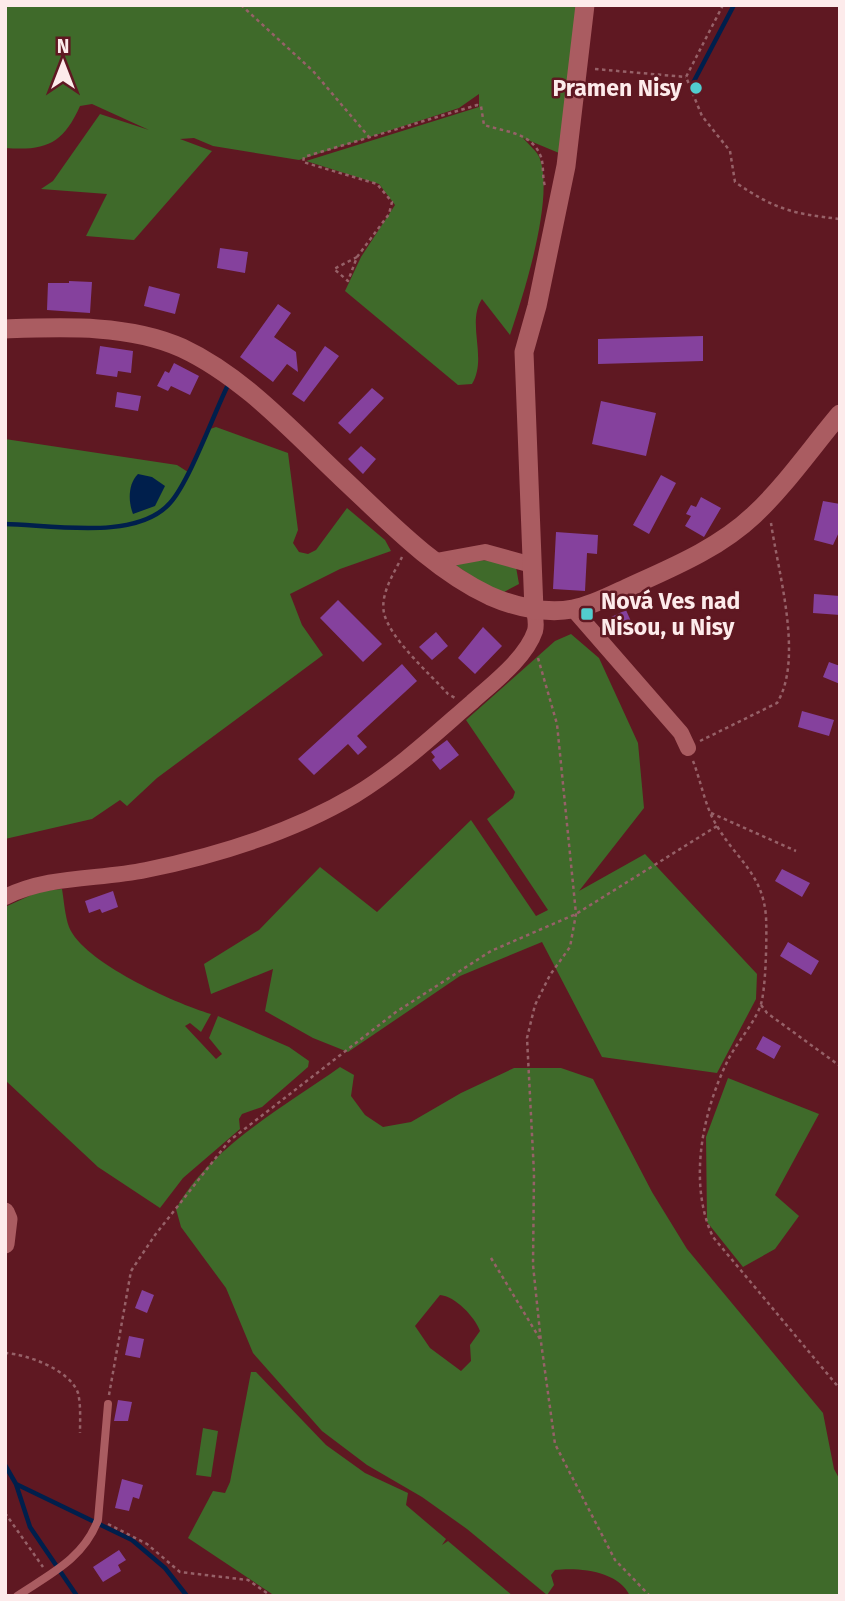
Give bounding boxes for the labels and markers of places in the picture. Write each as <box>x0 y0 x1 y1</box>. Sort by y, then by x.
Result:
place label: Pramen Nisy <box>552 74 683 102</box>
marker: Pramen Nisy <box>688 80 704 96</box>
place label: Nová Ves nad Nisou, u Nisy <box>601 587 740 641</box>
marker: Nová Ves nad Nisou, u Nisy <box>579 606 595 622</box>

